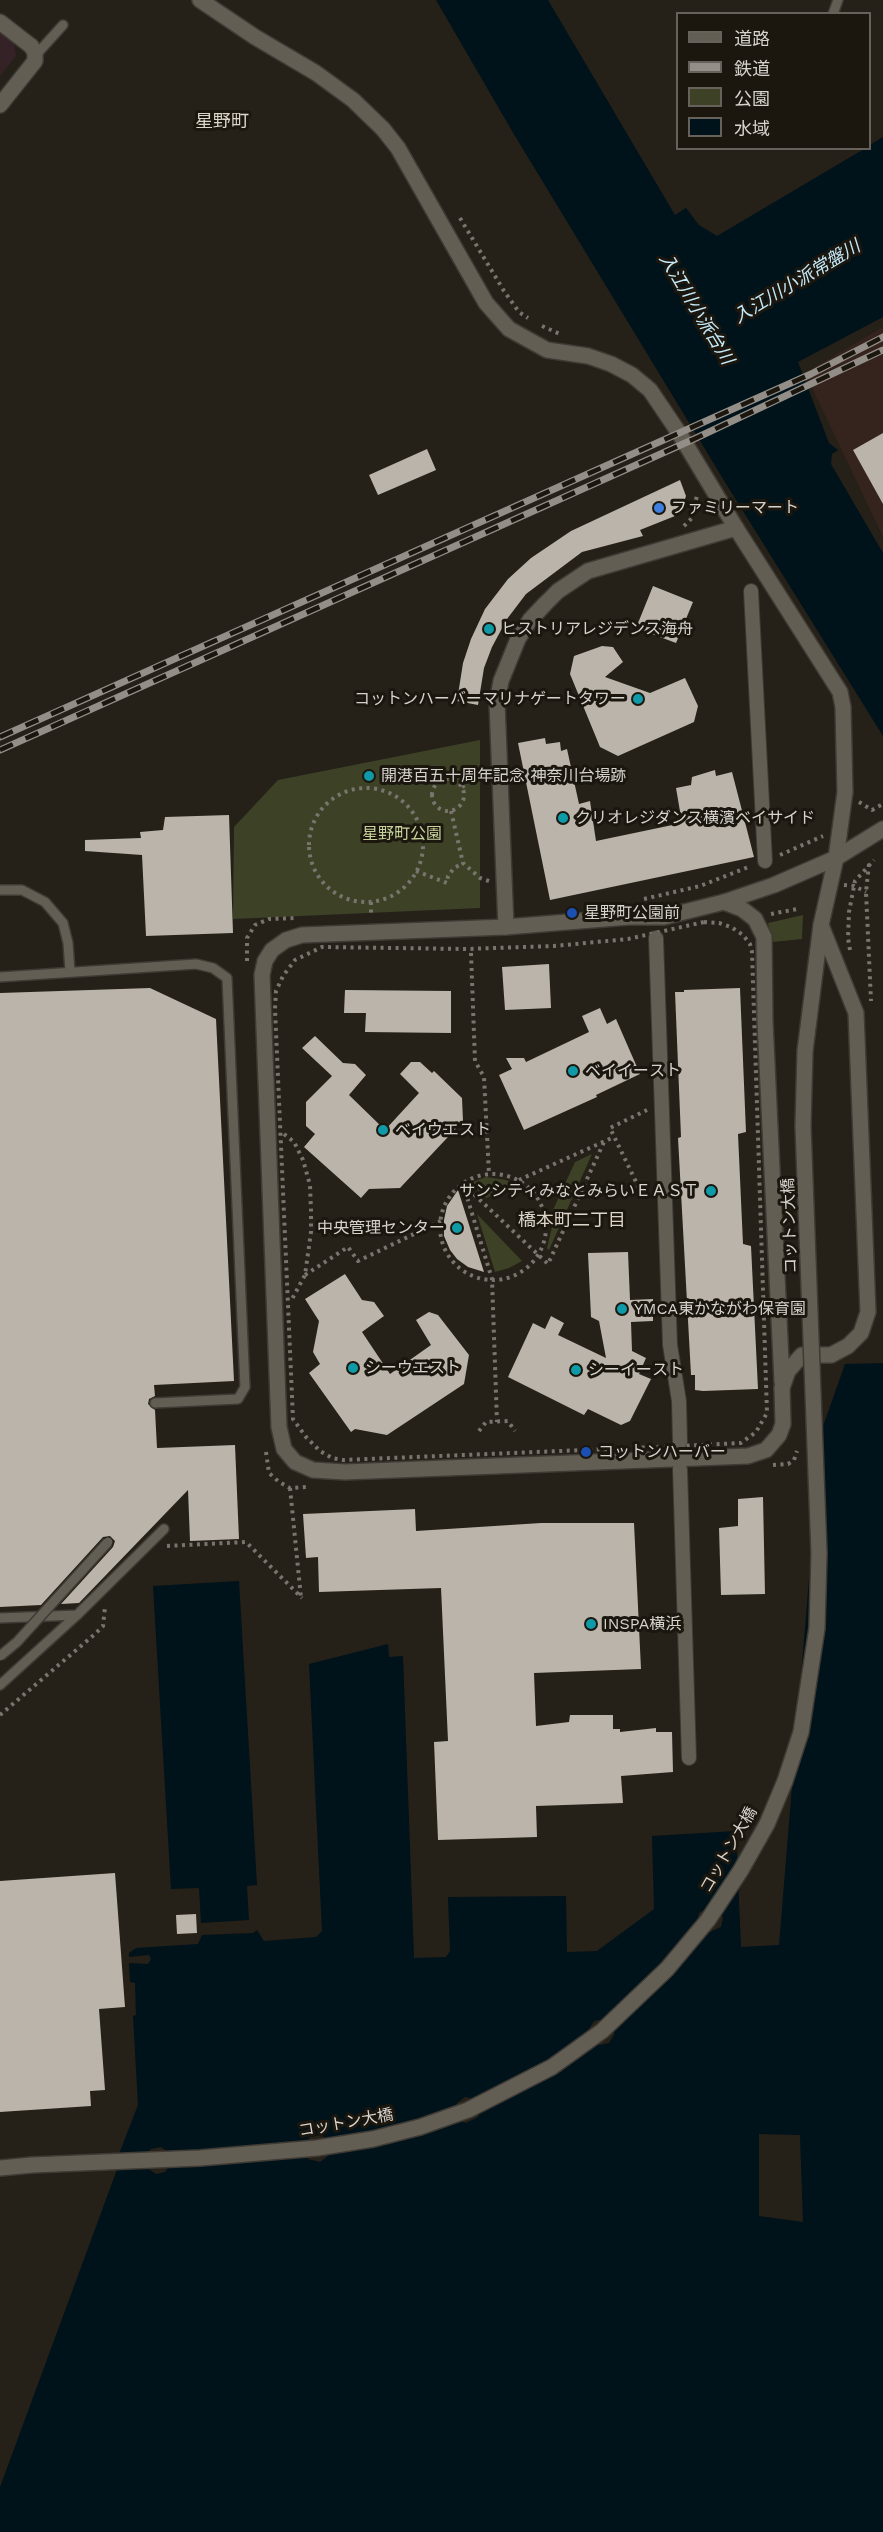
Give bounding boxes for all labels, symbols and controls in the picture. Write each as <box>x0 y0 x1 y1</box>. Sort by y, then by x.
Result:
legend <box>676 12 871 150</box>
text: 道路 <box>734 28 770 49</box>
text: 鉄道 <box>734 58 770 79</box>
text: 公園 <box>734 88 770 109</box>
district label: 星野町 <box>195 111 249 133</box>
text: 水域 <box>734 118 770 139</box>
water label: 入江川小派常盤川 <box>730 236 864 328</box>
water label: 入江川小派台川 <box>654 249 738 369</box>
place label: ファミリーマート <box>671 498 799 518</box>
marker: ファミリーマート <box>652 501 666 515</box>
place label: ヒストリアレジデンス海舟 <box>501 619 693 639</box>
marker: ヒストリアレジデンス海舟 <box>482 622 496 636</box>
place label: コットンハーバーマリナゲートタワー <box>354 689 626 709</box>
marker: コットンハーバーマリナゲートタワー <box>631 692 645 706</box>
place label: 開港百五十周年記念 神奈川台場跡 <box>381 766 626 786</box>
marker: 開港百五十周年記念 神奈川台場跡 <box>362 769 376 783</box>
place label: クリオレジダンス横濱ベイサイド <box>575 808 815 828</box>
marker: クリオレジダンス横濱ベイサイド <box>556 811 570 825</box>
park label: 星野町公園 <box>362 824 442 844</box>
place label: 星野町公園前 <box>584 903 680 923</box>
marker: 星野町公園前 <box>565 906 579 920</box>
place label: ベイイースト <box>585 1061 681 1081</box>
marker: ベイイースト <box>566 1064 580 1078</box>
place label: ベイウエスト <box>395 1120 491 1140</box>
marker: ベイウエスト <box>376 1123 390 1137</box>
street label: コットン大橋 <box>779 1178 801 1274</box>
place label: サンシティみなとみらいＥＡＳＴ <box>459 1181 699 1201</box>
marker: サンシティみなとみらいＥＡＳＴ <box>704 1184 718 1198</box>
district label: 橋本町二丁目 <box>518 1210 626 1232</box>
place label: 中央管理センター <box>317 1218 445 1238</box>
marker: 中央管理センター <box>450 1221 464 1235</box>
place label: YMCA東かながわ保育園 <box>634 1299 806 1319</box>
marker: YMCA東かながわ保育園 <box>615 1302 629 1316</box>
place label: シーウエスト <box>365 1358 461 1378</box>
place label: シーイースト <box>588 1360 684 1380</box>
marker: シーウエスト <box>346 1361 360 1375</box>
marker: シーイースト <box>569 1363 583 1377</box>
place label: コットンハーバー <box>598 1442 726 1462</box>
marker: コットンハーバー <box>579 1445 593 1459</box>
place label: INSPA横浜 <box>603 1614 681 1634</box>
marker: INSPA横浜 <box>584 1617 598 1631</box>
street label: コットン大橋 <box>697 1804 761 1896</box>
street label: コットン大橋 <box>297 2105 395 2141</box>

